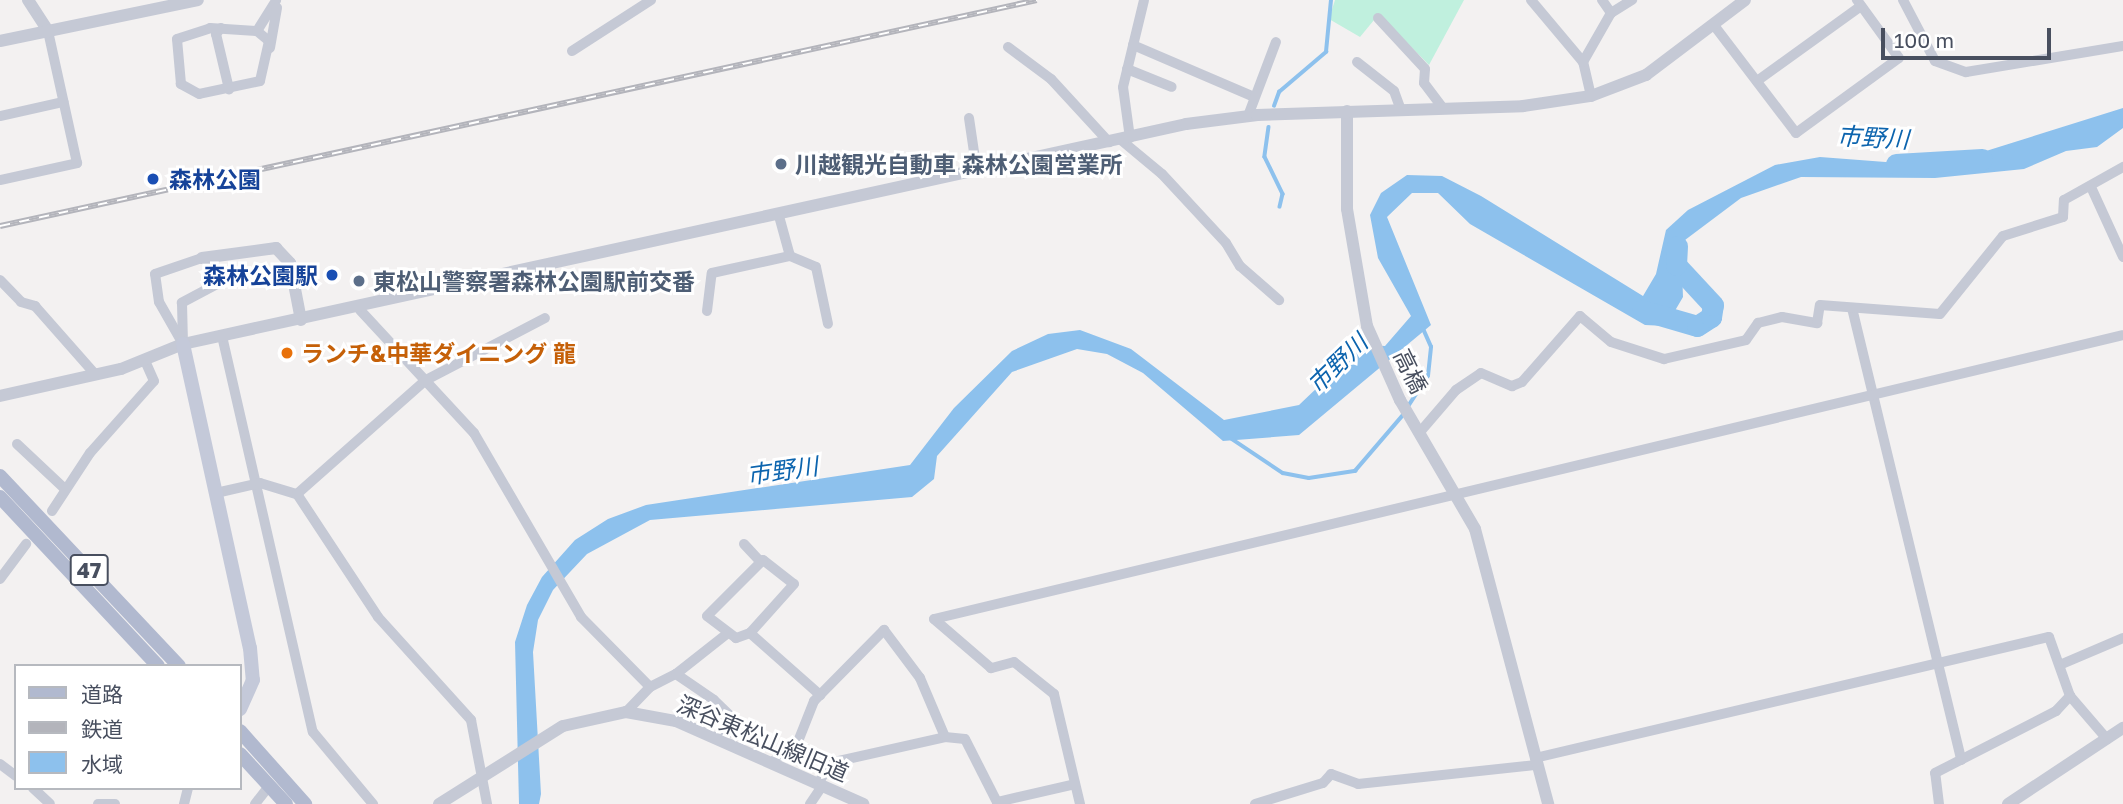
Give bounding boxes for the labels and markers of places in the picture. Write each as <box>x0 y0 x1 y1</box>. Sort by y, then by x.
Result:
place label: 川越観光自動車 森林公園営業所 <box>795 150 1123 178</box>
marker: 川越観光自動車 森林公園営業所 <box>773 156 789 172</box>
place label: 森林公園 <box>169 165 261 193</box>
marker: 森林公園 <box>143 169 163 189</box>
place label: 森林公園駅 <box>203 261 318 289</box>
marker: 森林公園駅 <box>324 267 340 283</box>
place label: 東松山警察署森林公園駅前交番 <box>373 267 695 295</box>
marker: 東松山警察署森林公園駅前交番 <box>351 273 367 289</box>
place label: ランチ&中華ダイニング 龍 <box>301 339 576 367</box>
marker: ランチ&中華ダイニング 龍 <box>279 345 295 361</box>

